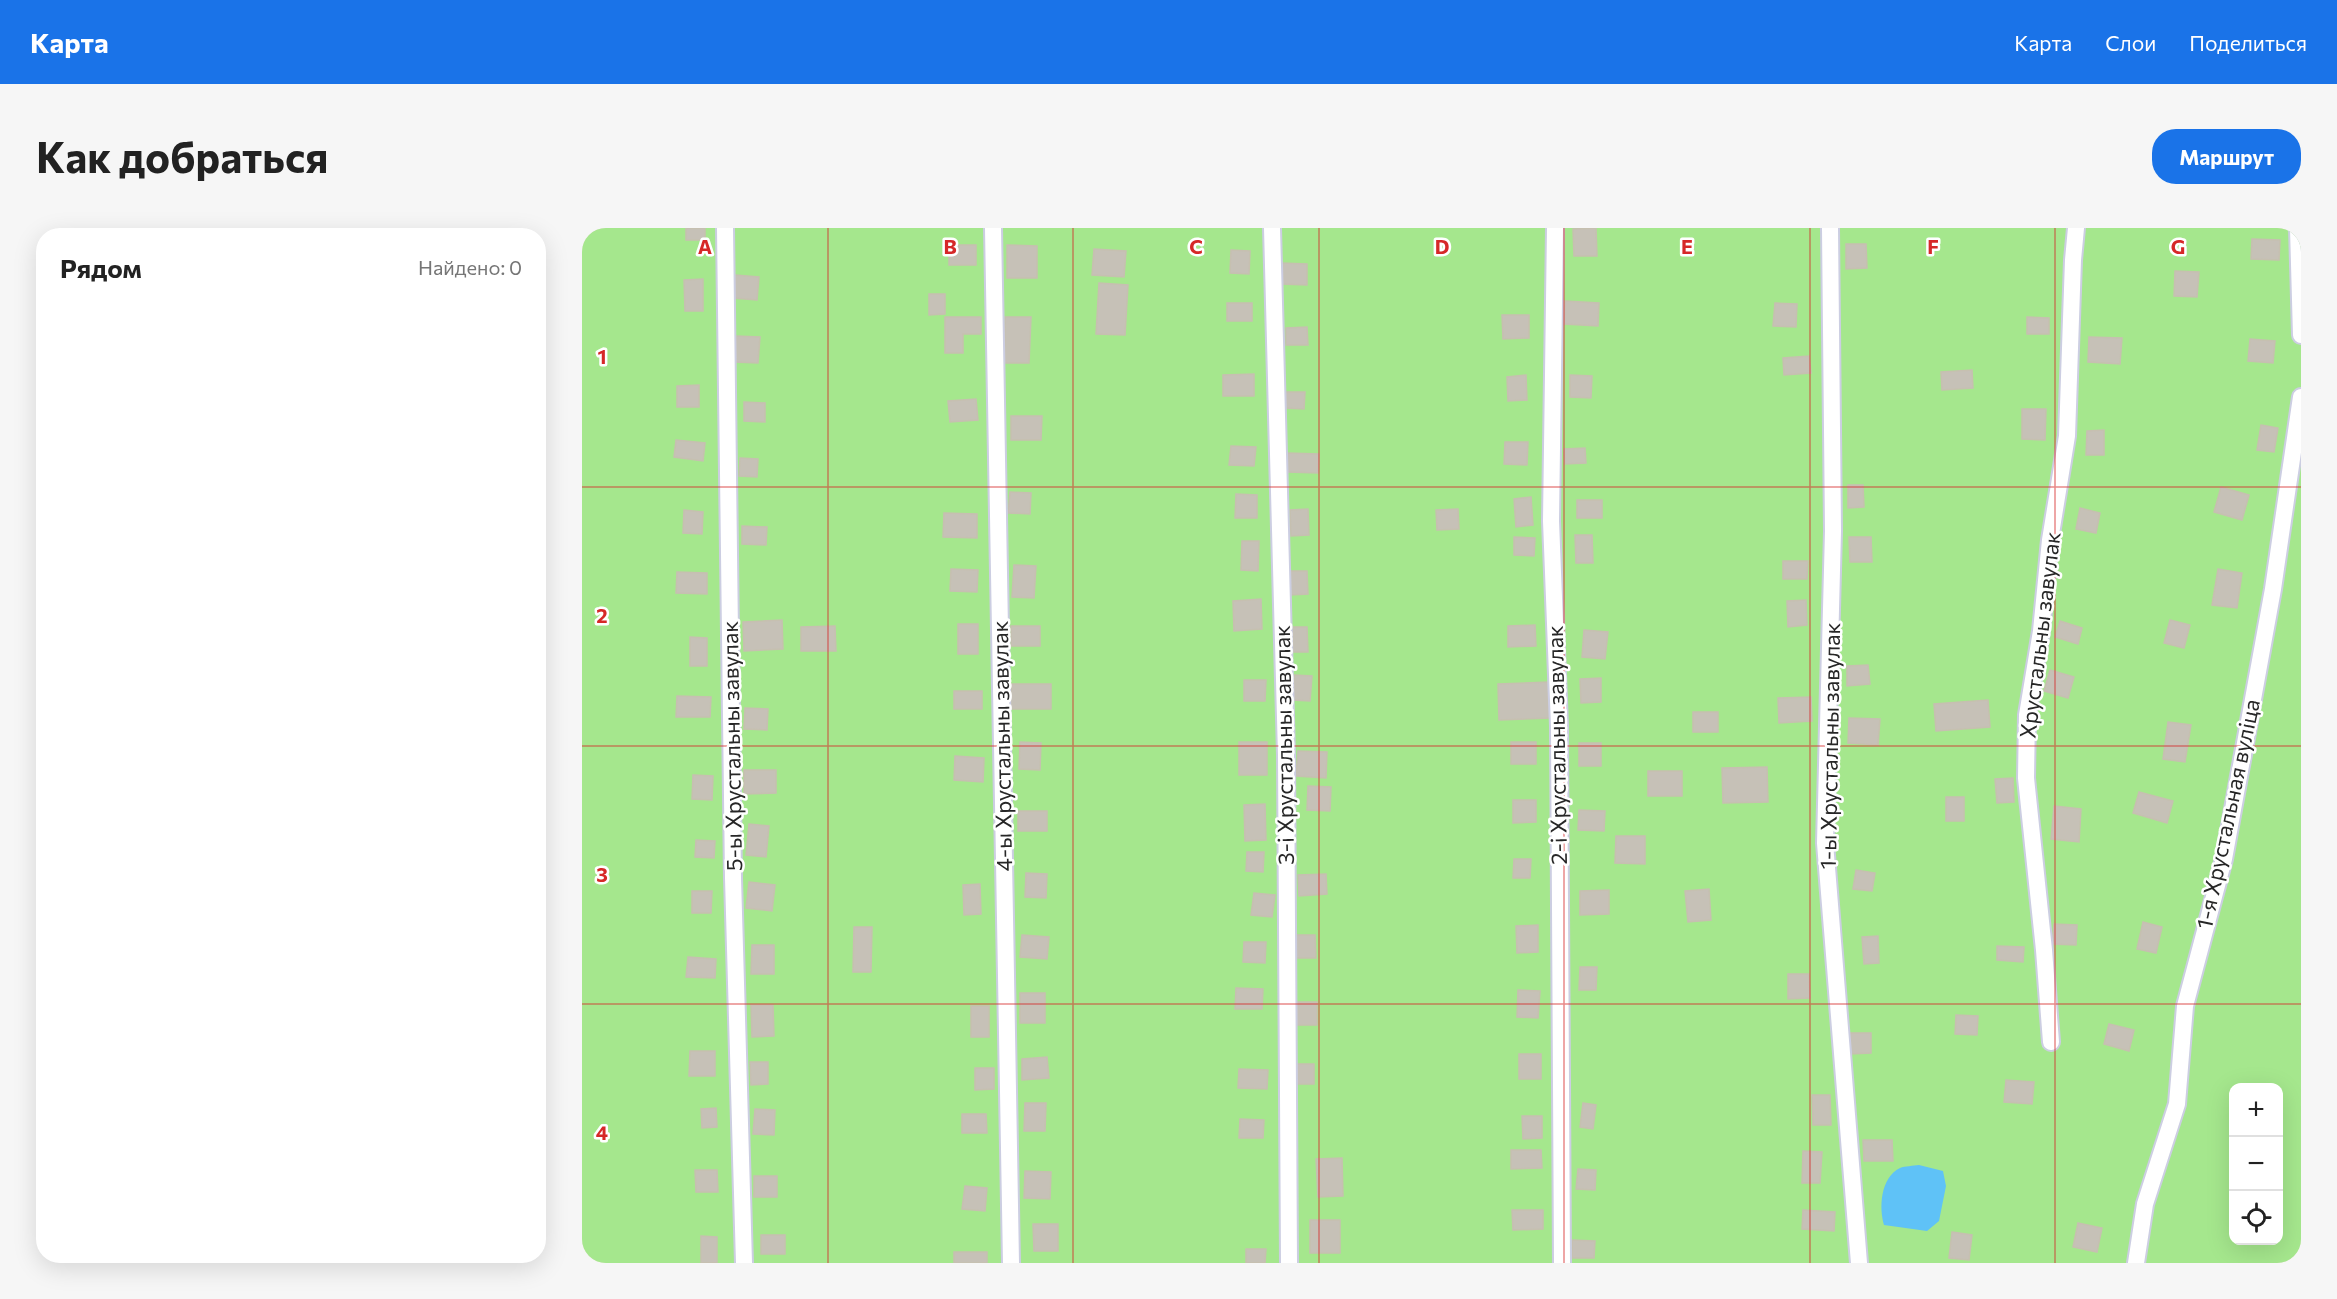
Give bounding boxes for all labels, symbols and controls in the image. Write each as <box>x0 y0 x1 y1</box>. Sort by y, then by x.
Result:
text: Карта <box>30 25 109 59</box>
text: Карта <box>2014 30 2072 55</box>
text: Слои <box>2105 30 2156 55</box>
text: Поделиться <box>2189 30 2307 55</box>
button: Маршрут <box>2152 129 2301 184</box>
text: Как добраться <box>36 130 328 182</box>
text: A <box>698 234 712 258</box>
text: B <box>943 234 957 258</box>
text: C <box>1189 234 1203 258</box>
text: D <box>1435 234 1449 258</box>
text: E <box>1681 234 1693 258</box>
text: F <box>1927 234 1939 258</box>
text: G <box>2171 234 2185 258</box>
text: Рядом <box>60 252 142 283</box>
text: Найдено: 0 <box>418 255 522 279</box>
text: 1 <box>597 344 607 368</box>
street label: Хрустальны завулак <box>2013 530 2066 740</box>
text: 2 <box>596 603 608 627</box>
street label: 4-ы Хрустальны завулак <box>986 620 1017 872</box>
street label: 5-ы Хрустальны завулак <box>716 621 747 871</box>
street label: 1-ы Хрустальны завулак <box>1814 622 1845 870</box>
street label: 3-і Хрустальны завулак <box>1268 625 1299 865</box>
street label: 2-і Хрустальны завулак <box>1541 625 1572 865</box>
street label: 1-я Хрустальная вуліца <box>2190 697 2265 931</box>
text: 3 <box>596 862 608 886</box>
map controls <box>2229 1083 2283 1245</box>
button: + <box>2229 1083 2283 1137</box>
text: 4 <box>596 1120 608 1144</box>
button: − <box>2229 1137 2283 1191</box>
button: locate <box>2229 1191 2283 1245</box>

